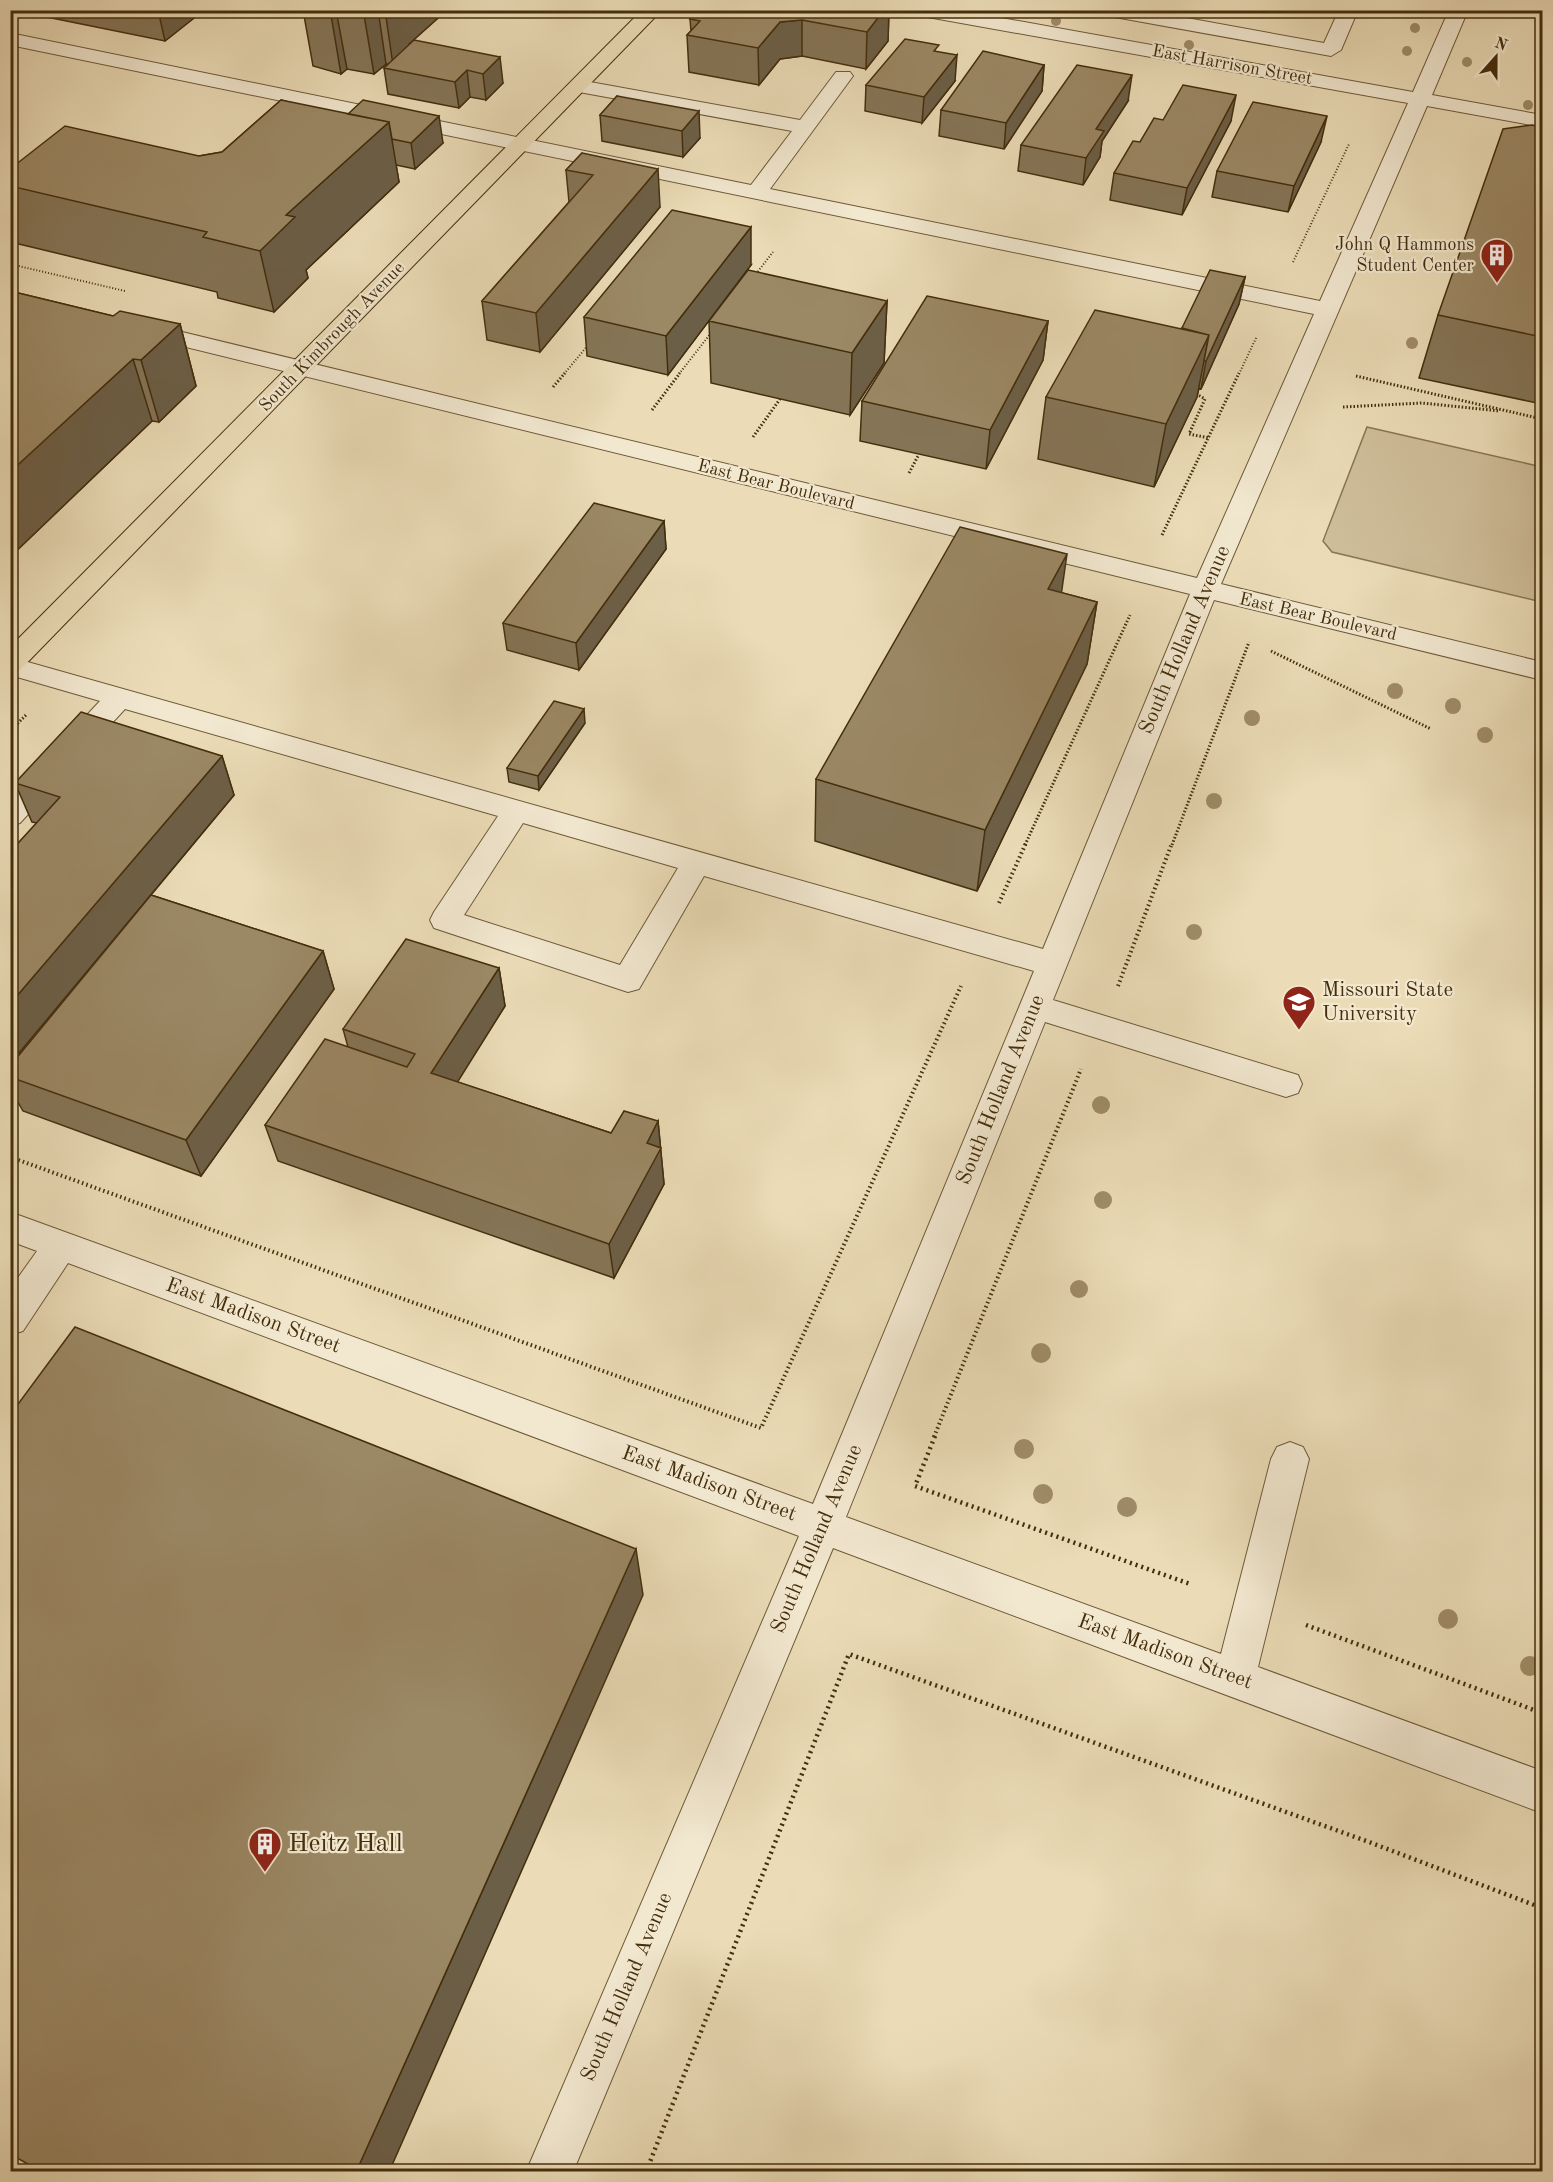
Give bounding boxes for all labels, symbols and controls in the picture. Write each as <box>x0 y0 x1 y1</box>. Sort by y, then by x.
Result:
north arrow <box>1466 27 1526 87</box>
text: N <box>1492 35 1510 55</box>
street label: East Harrison Street <box>1150 42 1314 88</box>
place label: John Q Hammons Student Center <box>1335 236 1475 275</box>
building icon: John Q Hammons Student Center <box>1479 237 1515 284</box>
street label: South Kimbrough Avenue <box>256 259 408 415</box>
street label: East Bear Boulevard <box>696 457 856 513</box>
street label: South Holland Avenue <box>1136 543 1234 737</box>
street label: East Bear Boulevard <box>1237 590 1399 644</box>
place label: Missouri State University <box>1322 980 1453 1025</box>
school or university icon: Missouri State University <box>1281 984 1317 1031</box>
street label: South Holland Avenue <box>953 992 1049 1188</box>
street label: East Madison Street <box>163 1275 343 1357</box>
street label: South Holland Avenue <box>768 1442 866 1636</box>
street label: East Madison Street <box>619 1443 799 1525</box>
street label: East Madison Street <box>1075 1611 1255 1693</box>
building icon: Heitz Hall <box>247 1826 283 1873</box>
place label: Heitz Hall <box>288 1831 403 1857</box>
street label: South Holland Avenue <box>578 1890 676 2084</box>

